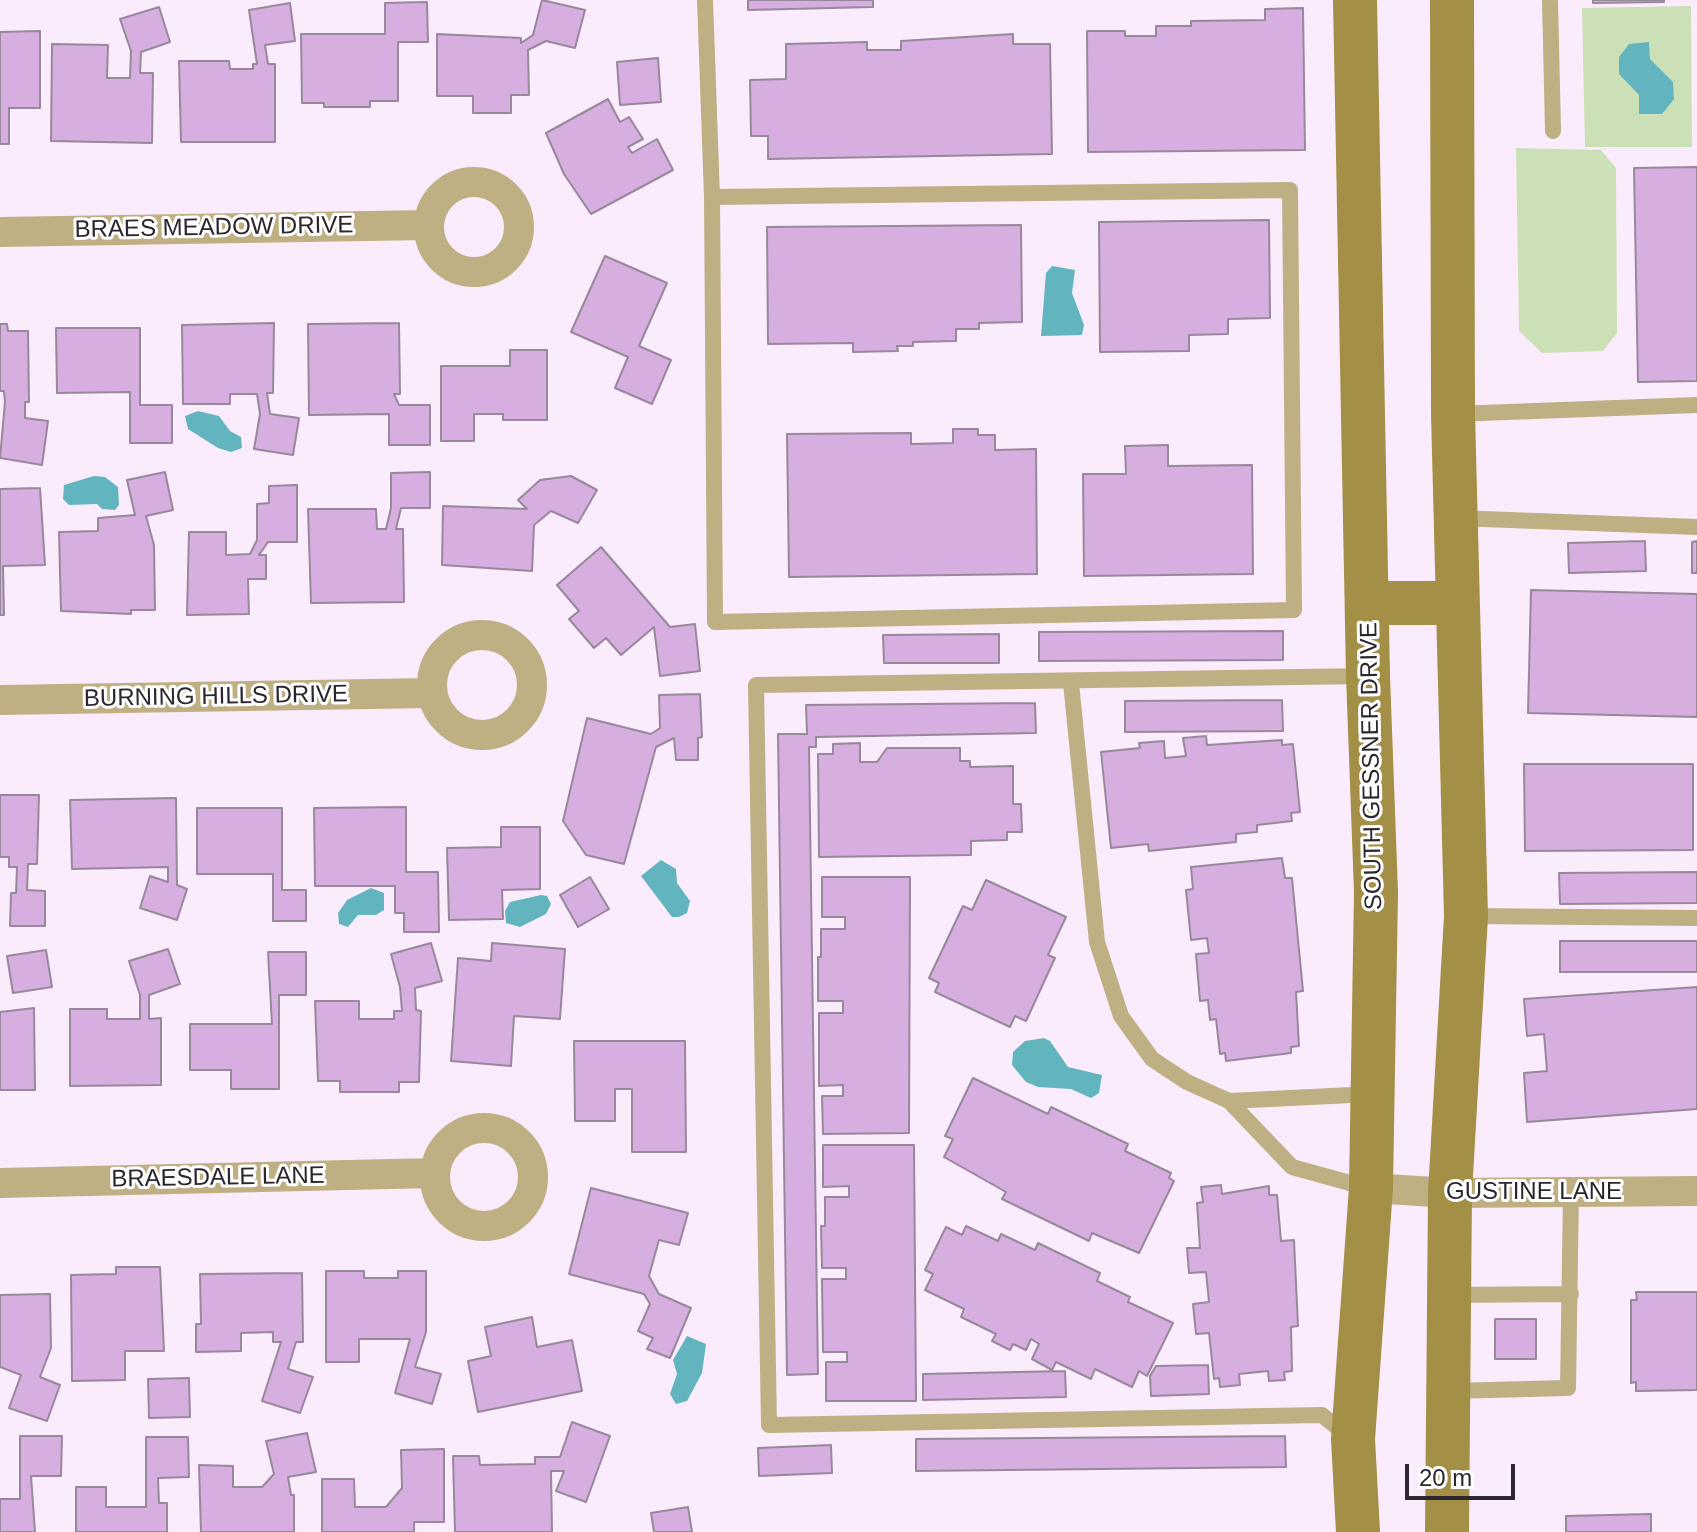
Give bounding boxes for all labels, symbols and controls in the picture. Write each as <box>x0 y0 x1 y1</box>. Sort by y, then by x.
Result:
street label: BRAES MEADOW DRIVE <box>74 211 354 245</box>
street label: SOUTH GESSNER DRIVE <box>1355 622 1389 910</box>
street label: BURNING HILLS DRIVE <box>84 680 348 714</box>
street label: BRAESDALE LANE <box>111 1162 325 1194</box>
street label: GUSTINE LANE <box>1446 1178 1622 1206</box>
scale bar <box>1409 1448 1519 1498</box>
text: 20 m <box>1419 1464 1472 1491</box>

